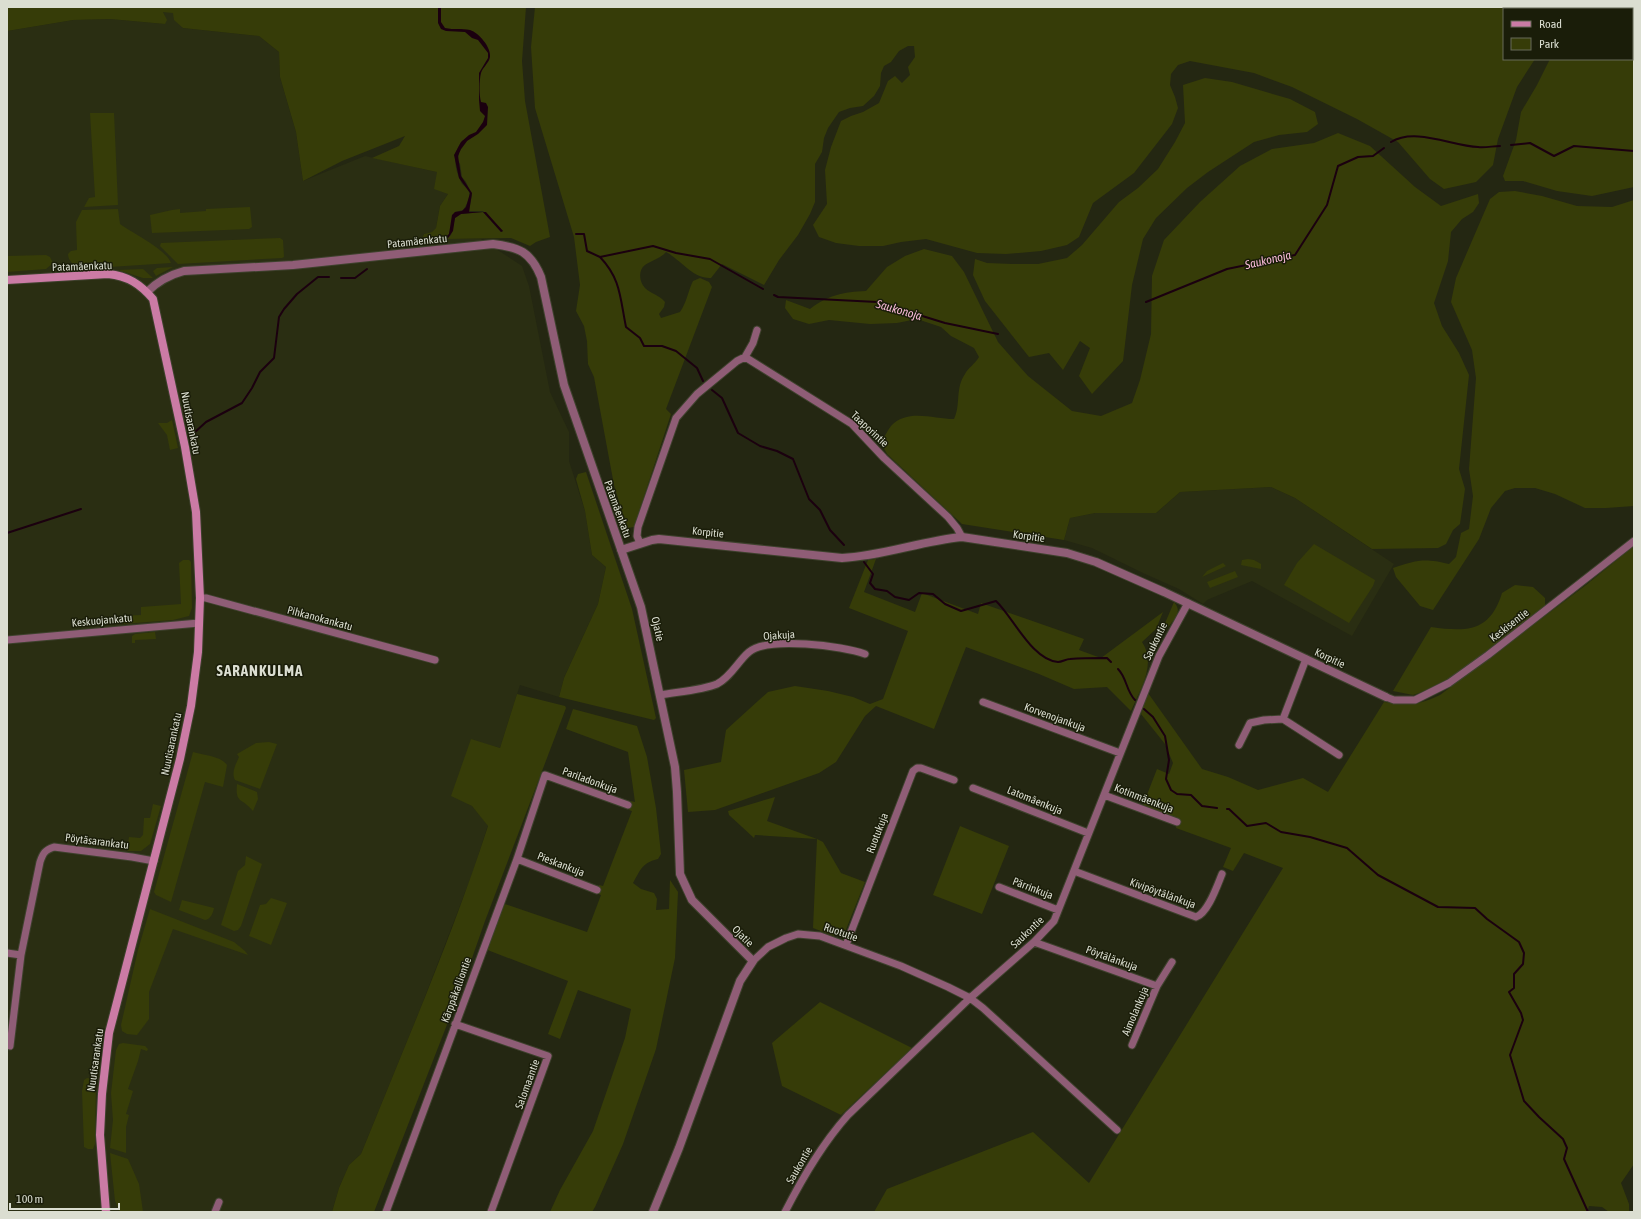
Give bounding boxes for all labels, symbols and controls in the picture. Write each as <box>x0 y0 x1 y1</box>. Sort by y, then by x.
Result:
legend <box>1503 8 1633 60</box>
text: Road <box>1539 17 1562 31</box>
text: Park <box>1539 37 1560 51</box>
street label: Patamäenkatu <box>386 232 448 250</box>
water label: Saukonoja <box>1243 248 1293 272</box>
street label: Patamäenkatu <box>52 259 112 273</box>
water label: Saukonoja <box>874 297 924 323</box>
street label: Nuutisarankatu <box>179 391 203 455</box>
street label: Taaporintie <box>849 409 891 449</box>
street label: Patamäenkatu <box>602 479 634 539</box>
street label: Korpitie <box>691 524 725 540</box>
street label: Korpitie <box>1012 528 1046 544</box>
street label: Pihkanokankatu <box>286 604 354 632</box>
street label: Keskisentie <box>1487 606 1531 644</box>
street label: Keskuojankatu <box>71 611 133 629</box>
street label: Ojatie <box>649 616 667 642</box>
street label: Saukontie <box>1141 620 1169 662</box>
street label: Ojakuja <box>763 628 795 642</box>
street label: Korpitie <box>1313 646 1347 670</box>
district label: SARANKULMA <box>217 662 303 679</box>
street label: Korvenojankuja <box>1023 700 1087 734</box>
street label: Nuutisarankatu <box>159 712 183 776</box>
street label: Pariladonkuja <box>561 765 619 795</box>
street label: Kotinmäenkuja <box>1113 781 1175 815</box>
street label: Latomäenkuja <box>1006 783 1064 817</box>
street label: Ruotukuja <box>864 811 890 855</box>
street label: Pöytäsarankatu <box>64 831 130 851</box>
street label: Pieskankuja <box>536 849 586 879</box>
street label: Pärrinkuja <box>1011 875 1055 901</box>
street label: Kivipöytälänkuja <box>1128 876 1198 910</box>
street label: Saukontie <box>1008 913 1046 951</box>
street label: Ruotutie <box>822 921 860 943</box>
street label: Ojatie <box>730 923 756 949</box>
street label: Pöytälänkuja <box>1084 943 1140 973</box>
street label: Kärppäkalliontie <box>439 956 473 1024</box>
street label: Aimolankuja <box>1119 985 1151 1037</box>
street label: Nuutisarankatu <box>85 1028 105 1092</box>
street label: Salomaantie <box>512 1058 542 1110</box>
street label: Saukontie <box>784 1144 814 1186</box>
scale bar <box>10 1185 119 1211</box>
text: 100 m <box>16 1192 43 1206</box>

